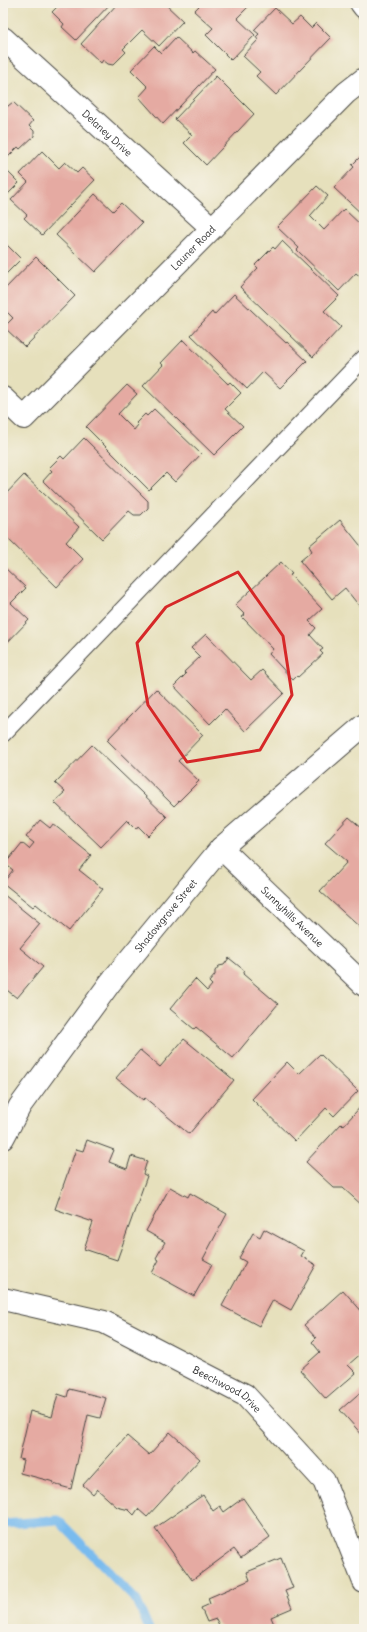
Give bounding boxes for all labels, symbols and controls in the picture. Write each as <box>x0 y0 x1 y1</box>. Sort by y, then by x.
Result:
street label: Delaney Drive <box>80 107 135 159</box>
street label: Launer Road <box>168 222 218 273</box>
street label: Shadowgrove Street <box>132 876 200 955</box>
street label: Sunnyhills Avenue <box>258 884 326 949</box>
street label: Beechwood Drive <box>191 1363 264 1415</box>

